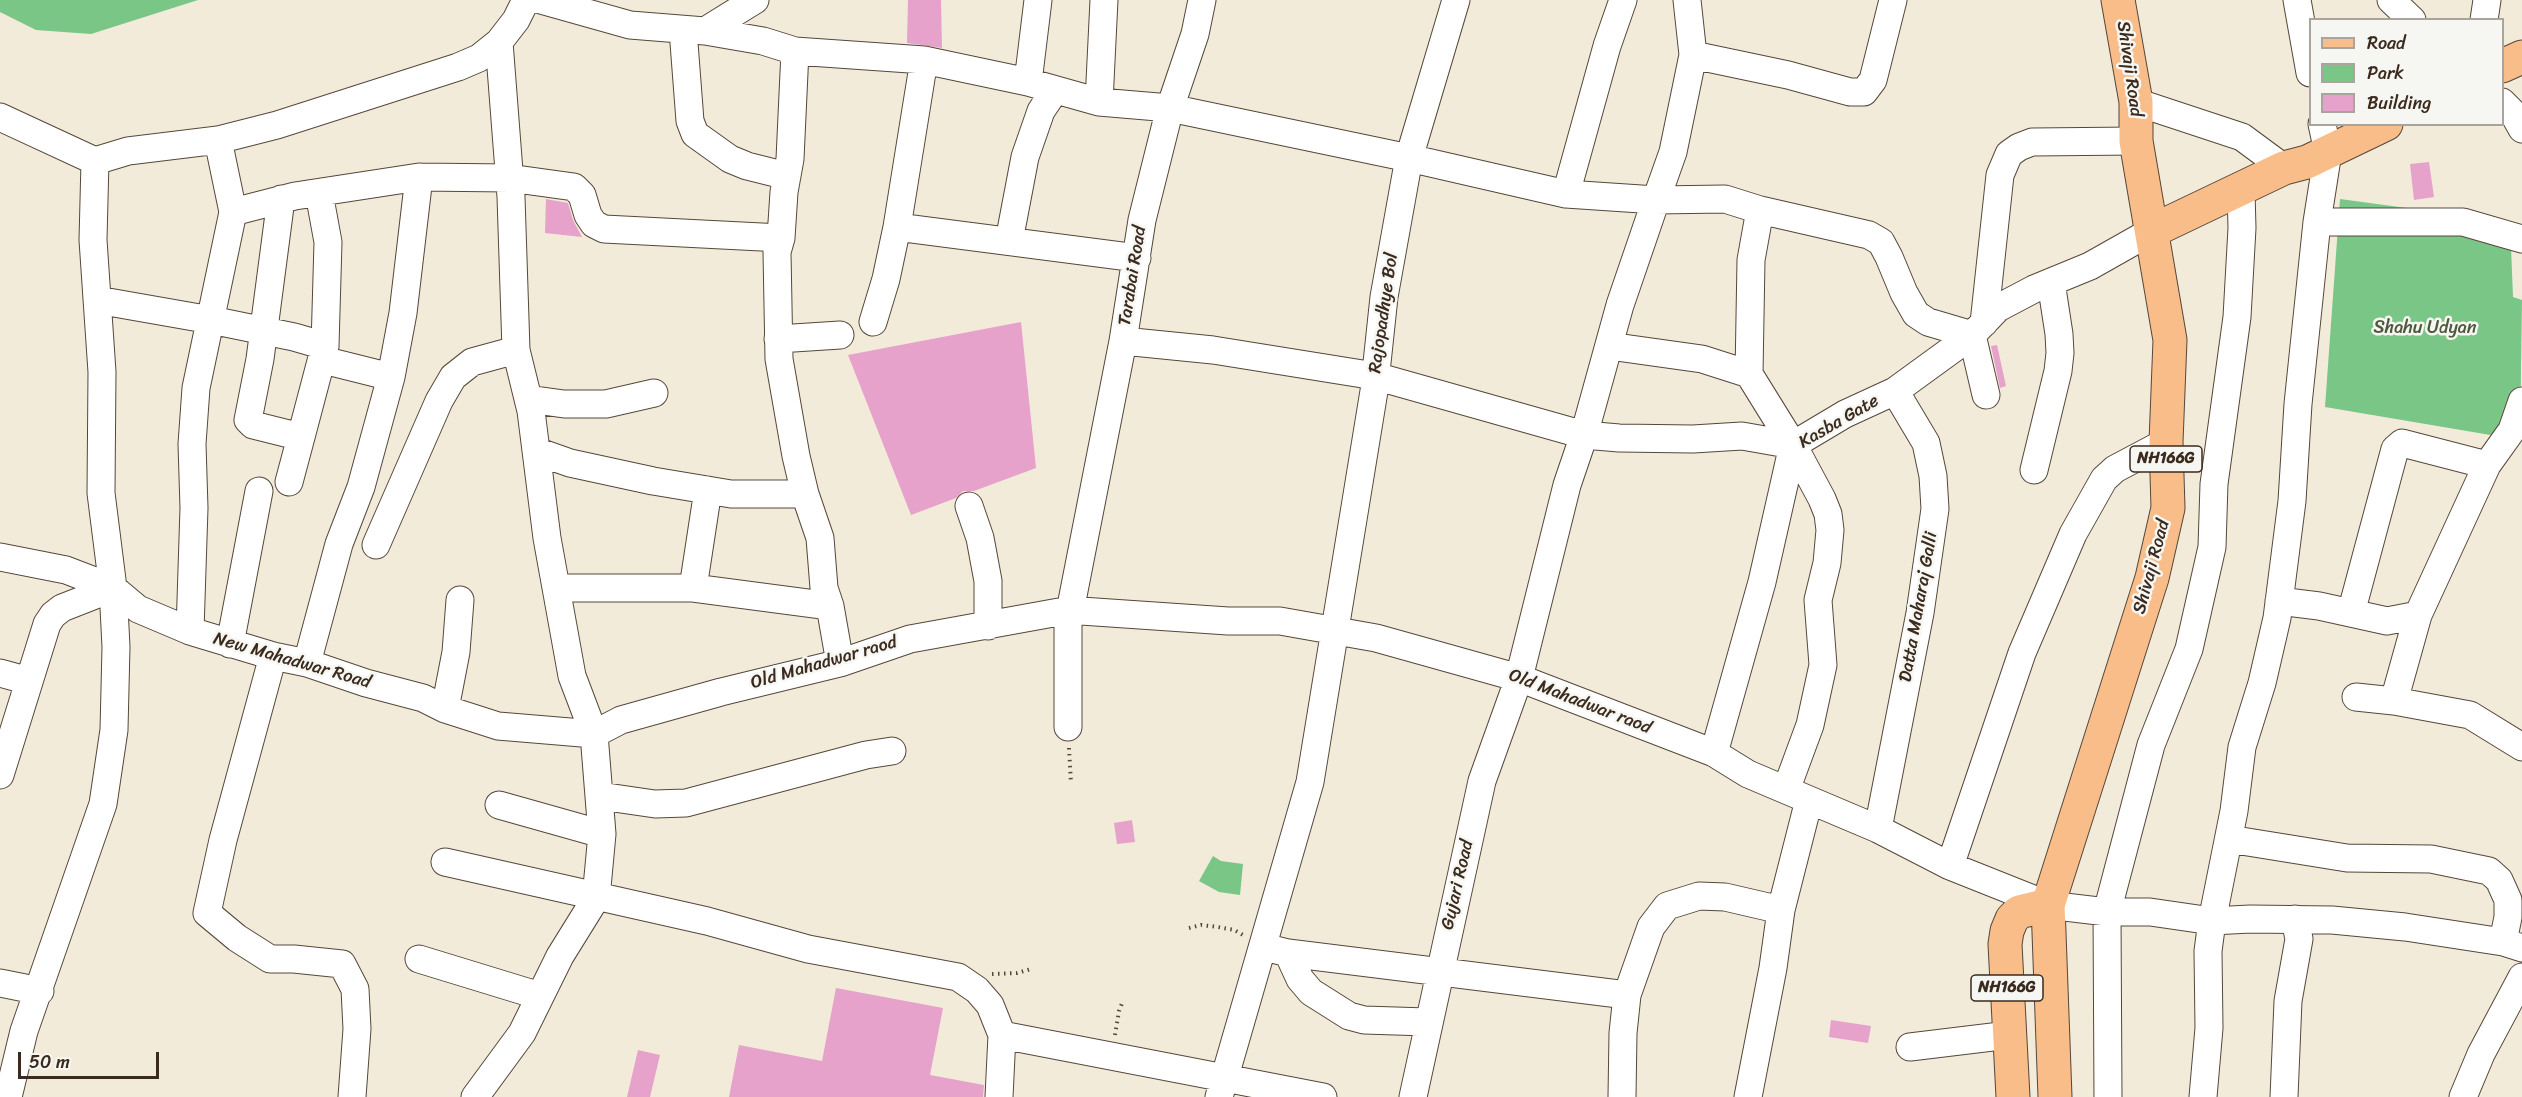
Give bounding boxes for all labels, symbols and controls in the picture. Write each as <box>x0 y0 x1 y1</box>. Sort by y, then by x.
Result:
legend <box>2309 18 2504 126</box>
street label: Shivaji Road <box>2112 20 2146 118</box>
text: Road <box>2367 27 2406 59</box>
text: Park <box>2367 57 2404 89</box>
text: Building <box>2367 87 2431 119</box>
street label: Tarabai Road <box>1114 225 1152 327</box>
street label: Rajopadhye Bol <box>1365 251 1403 375</box>
park label: Shahu Udyan <box>2373 317 2477 339</box>
street label: Kasba Gate <box>1795 390 1883 454</box>
road number: NH166G <box>2130 446 2202 472</box>
street label: Shivaji Road <box>2129 518 2175 616</box>
street label: Datta Maharaj Galli <box>1895 530 1943 684</box>
street label: New Mahadwar Road <box>211 628 373 694</box>
street label: Old Mahadwar raod <box>748 632 900 694</box>
street label: Old Mahadwar raod <box>1506 665 1654 739</box>
street label: Gujari Road <box>1437 838 1479 932</box>
road number: NH166G <box>1971 975 2043 1001</box>
scale bar <box>21 1040 162 1078</box>
text: 50 m <box>29 1046 70 1078</box>

